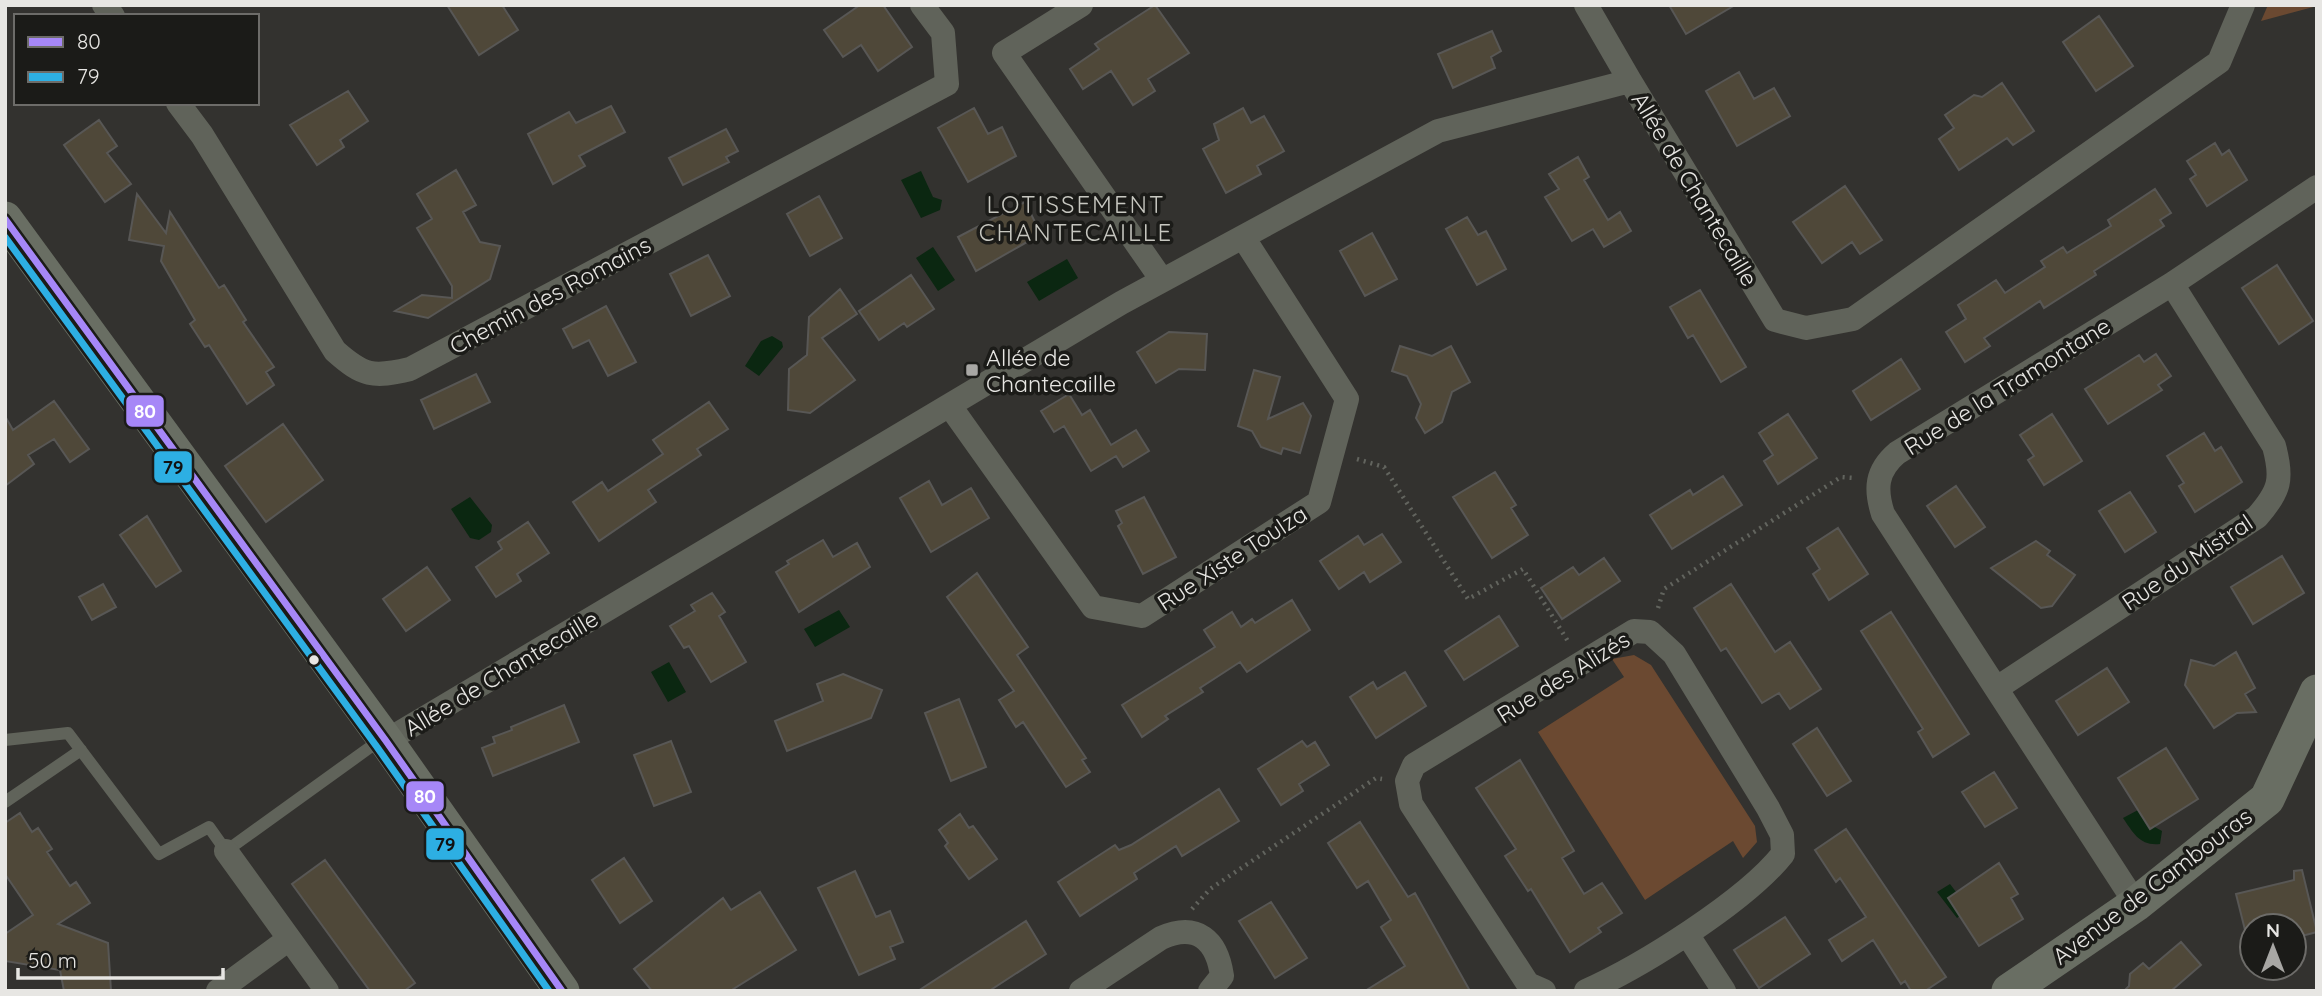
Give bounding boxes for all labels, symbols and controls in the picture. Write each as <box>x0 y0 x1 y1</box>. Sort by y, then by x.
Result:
legend <box>14 14 259 105</box>
text: 80 <box>77 28 101 54</box>
text: 79 <box>77 63 100 89</box>
street label: Allée de Chantecaille <box>1626 87 1764 291</box>
district label: LOTISSEMENT CHANTECAILLE <box>979 189 1173 247</box>
street label: Chemin des Romains <box>444 230 656 360</box>
street label: Rue de la Tramontane <box>1899 311 2115 461</box>
place label: Allée de Chantecaille <box>986 343 1116 398</box>
marker: Allée de Chantecaille <box>964 362 980 378</box>
line badge: 80 <box>125 394 165 428</box>
text: 80 <box>134 399 156 423</box>
line badge: 79 <box>153 450 193 484</box>
text: 79 <box>162 455 184 479</box>
street label: Rue Xiste Toulza <box>1152 499 1312 617</box>
street label: Rue du Mistral <box>2116 508 2258 616</box>
street label: Allée de Chantecaille <box>399 604 603 742</box>
street label: Rue des Alizés <box>1491 625 1635 729</box>
unlabelled marker <box>307 653 321 667</box>
line badge: 80 <box>405 780 445 813</box>
text: 80 <box>414 784 436 808</box>
street label: Avenue de Cambouras <box>2047 802 2257 970</box>
line badge: 79 <box>425 827 465 861</box>
text: 79 <box>434 832 456 856</box>
north arrow <box>2238 912 2308 982</box>
text: N <box>2266 918 2280 942</box>
scale bar <box>18 936 222 980</box>
text: 50 m <box>28 947 77 973</box>

